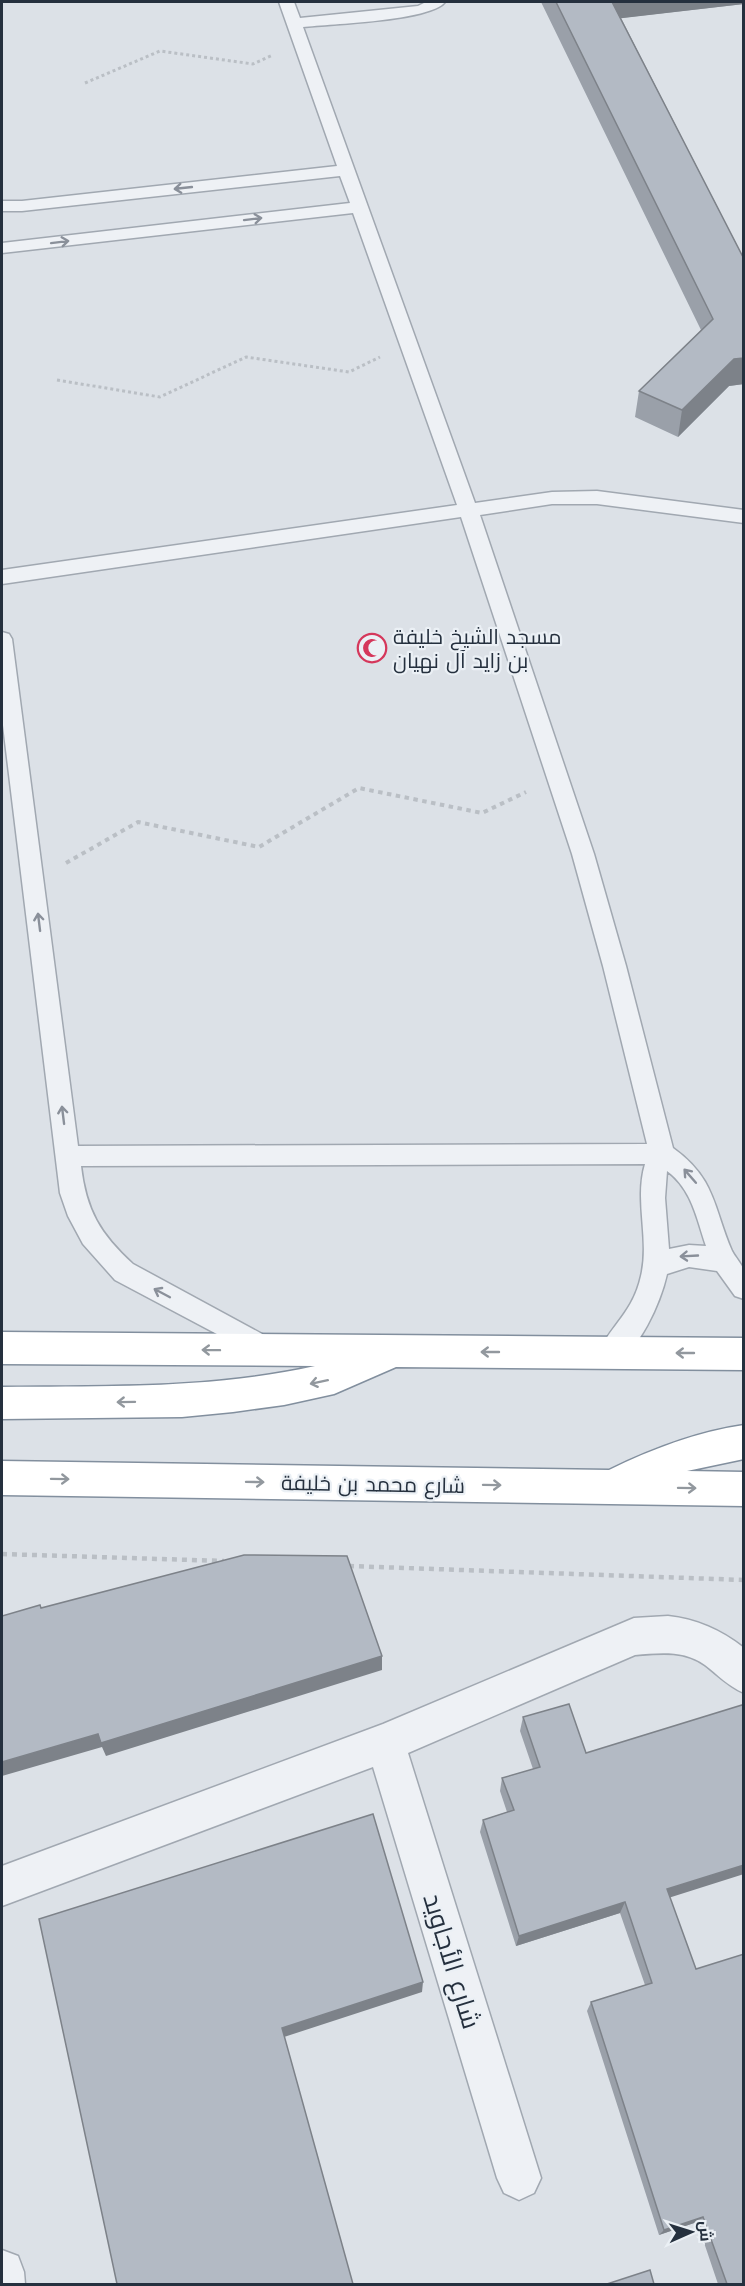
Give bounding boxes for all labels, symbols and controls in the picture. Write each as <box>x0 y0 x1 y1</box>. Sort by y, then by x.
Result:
one-way arrow <box>174 183 194 194</box>
one-way arrow <box>243 213 263 224</box>
one-way arrow <box>49 236 69 247</box>
place label: مسجد الشيخ خليفة بن زايد آل نهيان <box>393 624 561 674</box>
mosque icon: مسجد الشيخ خليفة بن زايد آل نهيان <box>356 632 388 664</box>
one-way arrow <box>33 912 44 932</box>
one-way arrow <box>58 1106 69 1125</box>
one-way arrow <box>683 1168 696 1184</box>
one-way arrow <box>679 1251 699 1262</box>
one-way arrow <box>154 1287 172 1298</box>
one-way arrow <box>202 1344 222 1356</box>
one-way arrow <box>481 1346 501 1358</box>
one-way arrow <box>676 1348 696 1359</box>
one-way arrow <box>310 1376 329 1388</box>
one-way arrow <box>116 1396 136 1408</box>
street label: شارع محمد بن خليفة <box>281 1470 465 1500</box>
one-way arrow <box>49 1473 69 1485</box>
one-way arrow <box>244 1476 264 1488</box>
one-way arrow <box>481 1480 501 1491</box>
one-way arrow <box>676 1483 696 1494</box>
street label: شارع الأجاويد <box>415 1890 487 2033</box>
north arrow <box>661 2202 721 2262</box>
text: ش <box>695 2220 716 2242</box>

